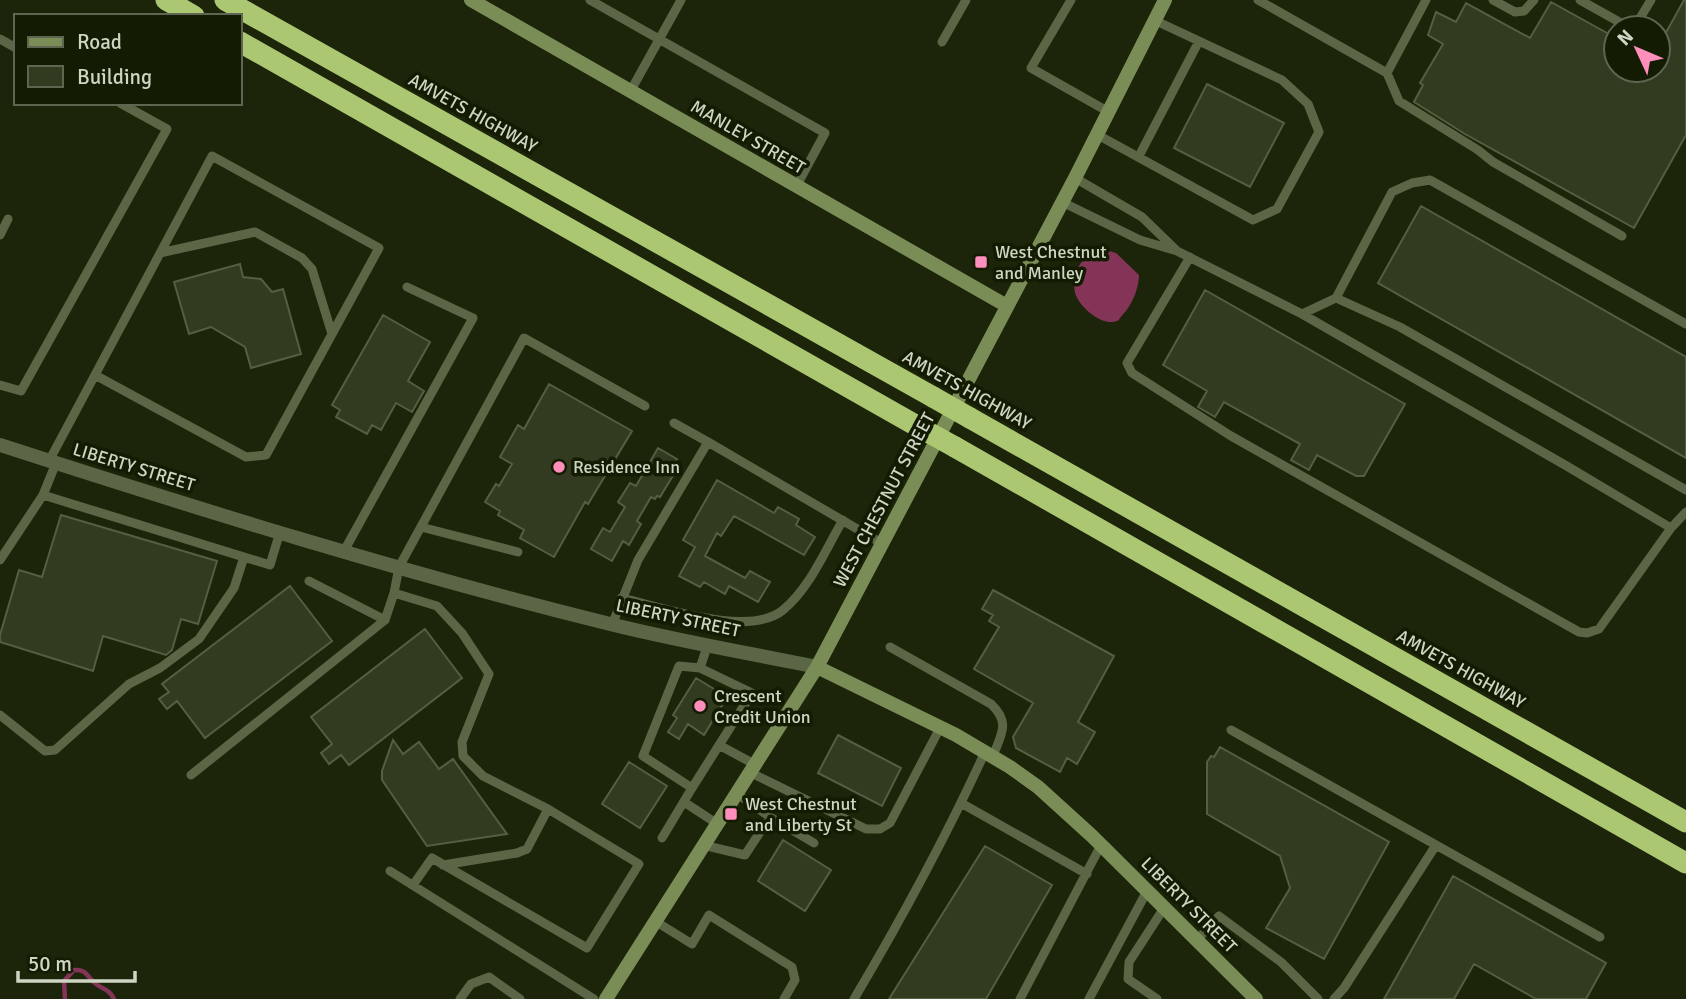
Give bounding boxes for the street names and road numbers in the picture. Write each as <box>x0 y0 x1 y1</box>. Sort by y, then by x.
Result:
street label: AMVETS HIGHWAY <box>405 69 541 157</box>
street label: MANLEY STREET <box>687 95 809 179</box>
street label: AMVETS HIGHWAY <box>899 346 1035 434</box>
street label: WEST CHESTNUT STREET <box>829 409 940 591</box>
street label: LIBERTY STREET <box>70 438 198 496</box>
street label: LIBERTY STREET <box>614 594 742 642</box>
street label: AMVETS HIGHWAY <box>1393 625 1529 713</box>
street label: LIBERTY STREET <box>1137 853 1242 958</box>

